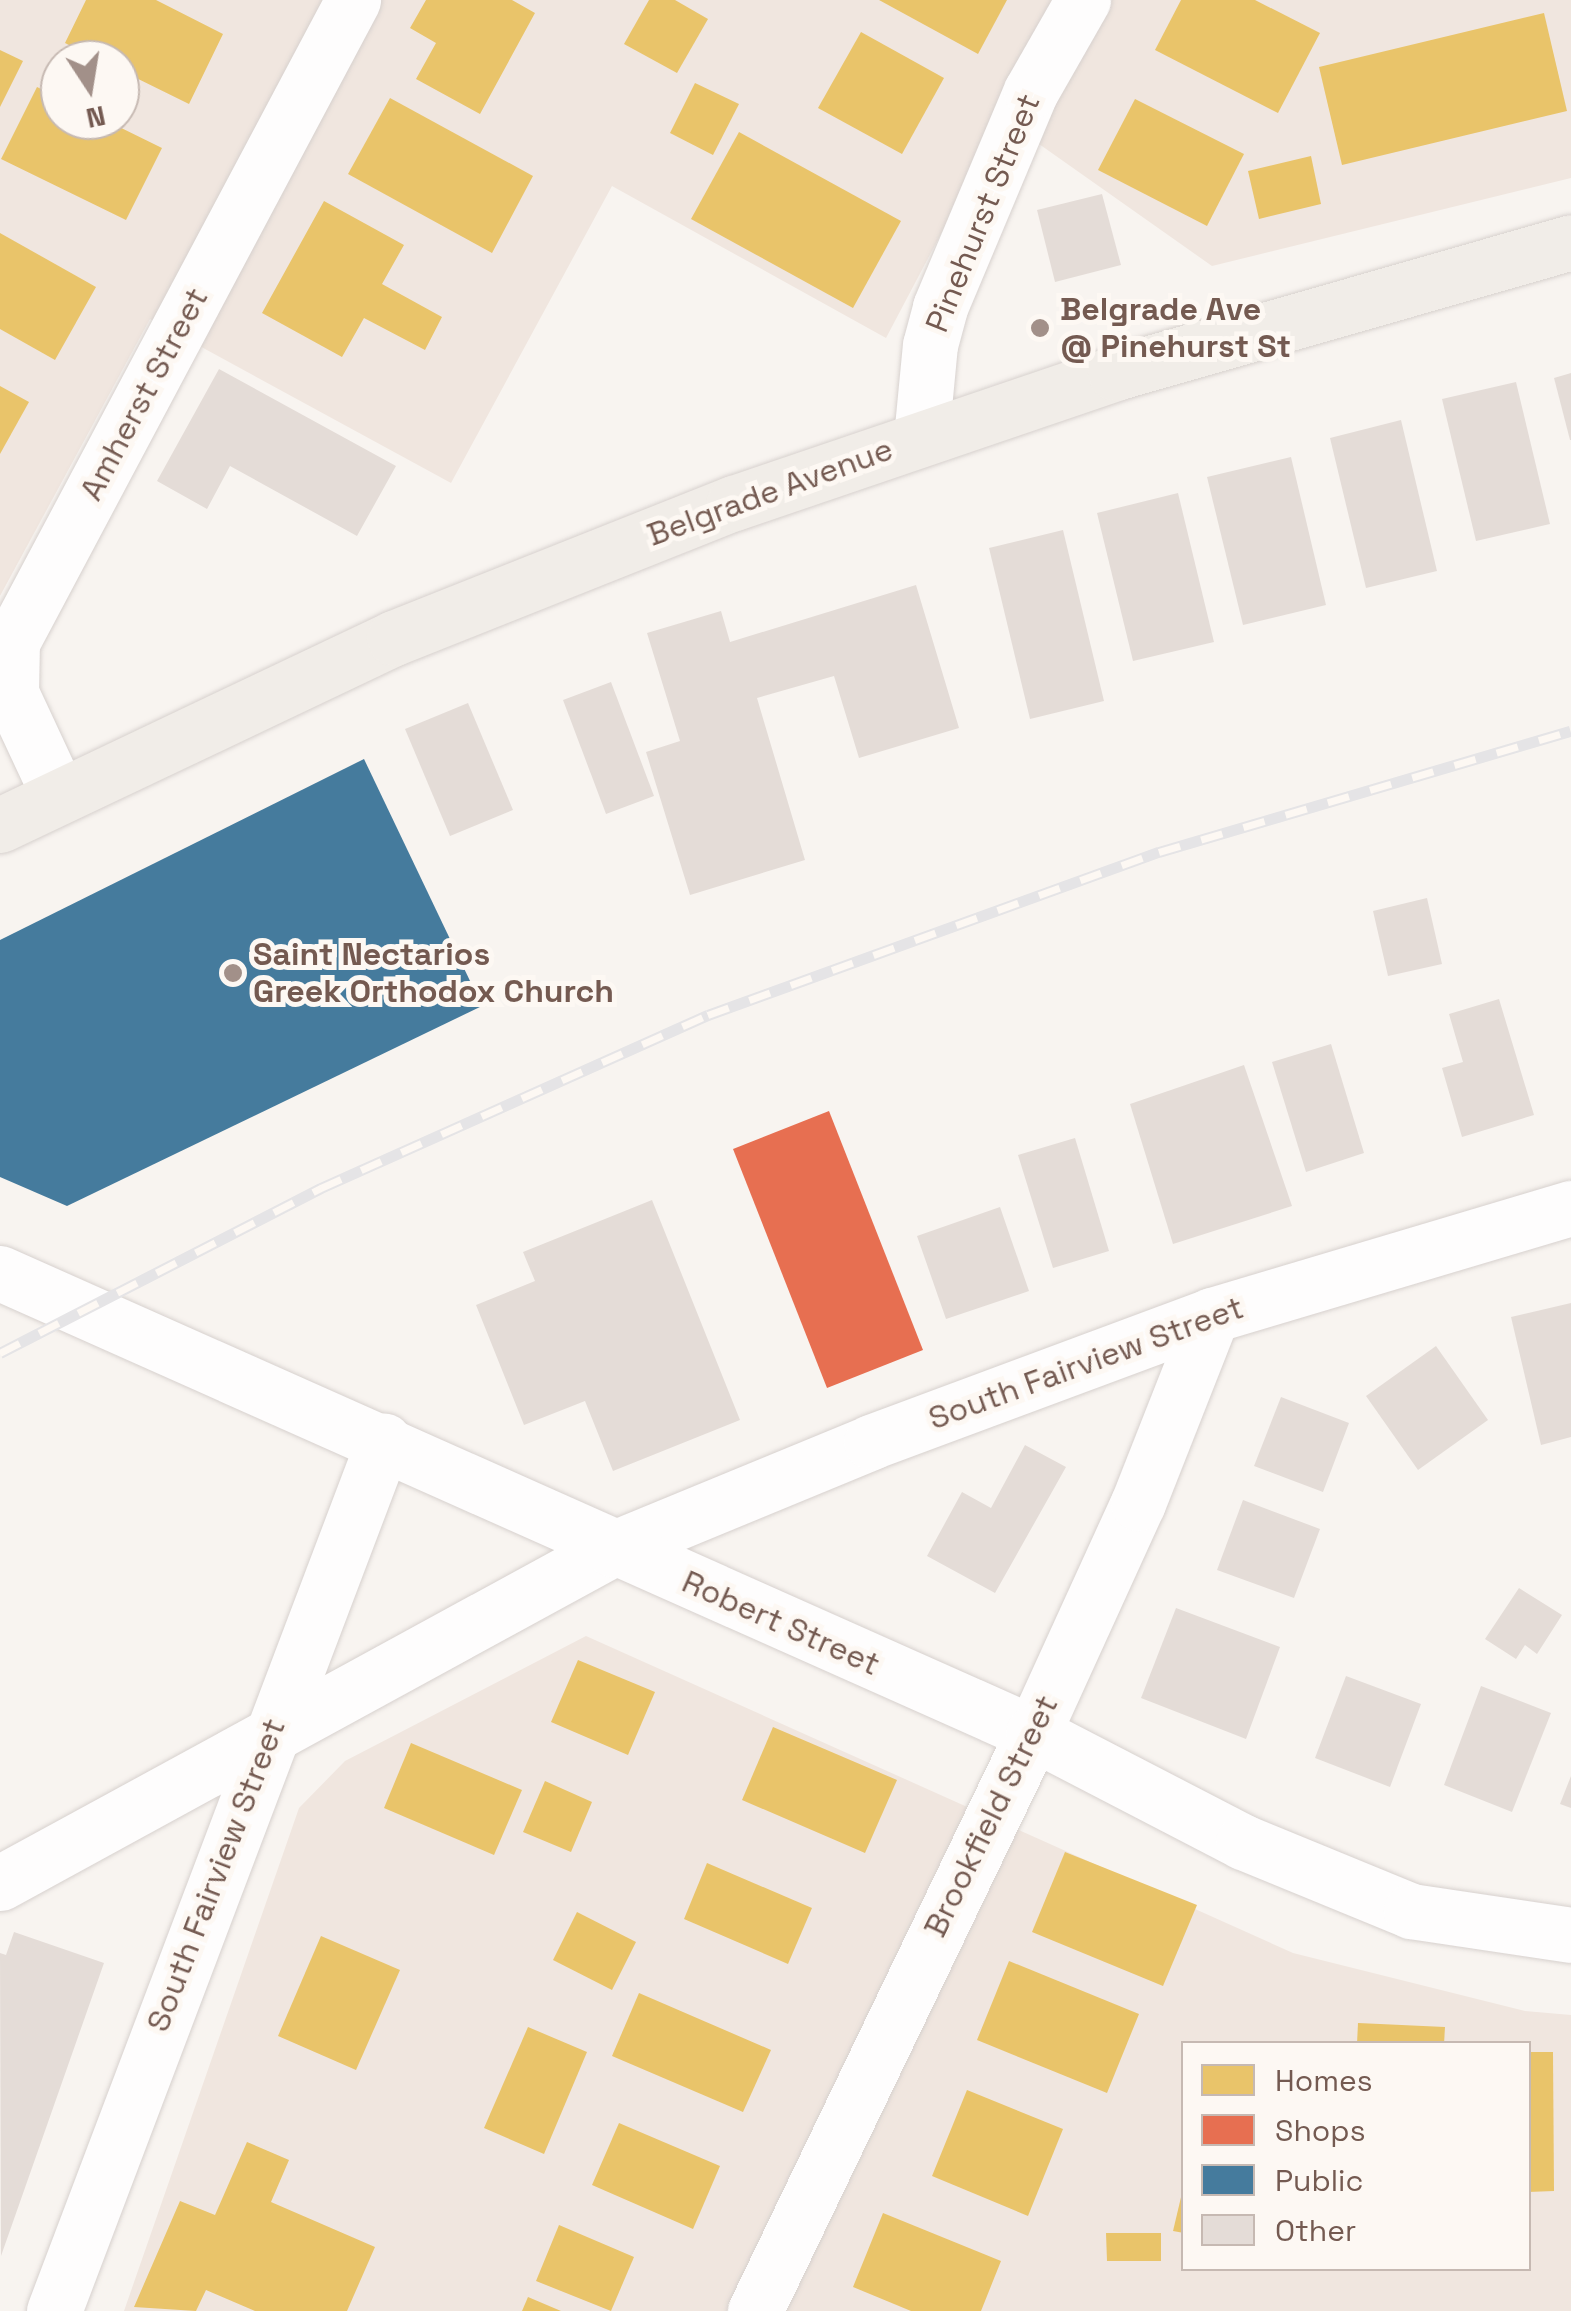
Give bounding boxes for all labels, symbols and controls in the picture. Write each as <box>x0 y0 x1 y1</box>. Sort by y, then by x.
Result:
north arrow <box>40 40 140 140</box>
street label: Pinehurst Street <box>918 88 1048 338</box>
text: N <box>83 98 109 137</box>
street label: Amherst Street <box>72 281 216 507</box>
place label: Belgrade Ave @ Pinehurst St <box>1060 291 1291 366</box>
marker: Belgrade Ave @ Pinehurst St <box>1029 317 1051 339</box>
street label: Belgrade Avenue <box>642 430 898 554</box>
place label: Saint Nectarios Greek Orthodox Church <box>253 936 614 1011</box>
marker: Saint Nectarios Greek Orthodox Church <box>222 962 244 984</box>
street label: South Fairview Street <box>923 1288 1249 1438</box>
street label: Robert Street <box>676 1562 886 1684</box>
street label: Brookfield Street <box>916 1689 1066 1943</box>
street label: South Fairview Street <box>139 1713 293 2037</box>
legend <box>1181 2041 1531 2271</box>
text: Homes <box>1275 2061 1373 2100</box>
text: Shops <box>1275 2111 1365 2150</box>
text: Public <box>1275 2161 1363 2200</box>
text: Other <box>1275 2211 1356 2250</box>

